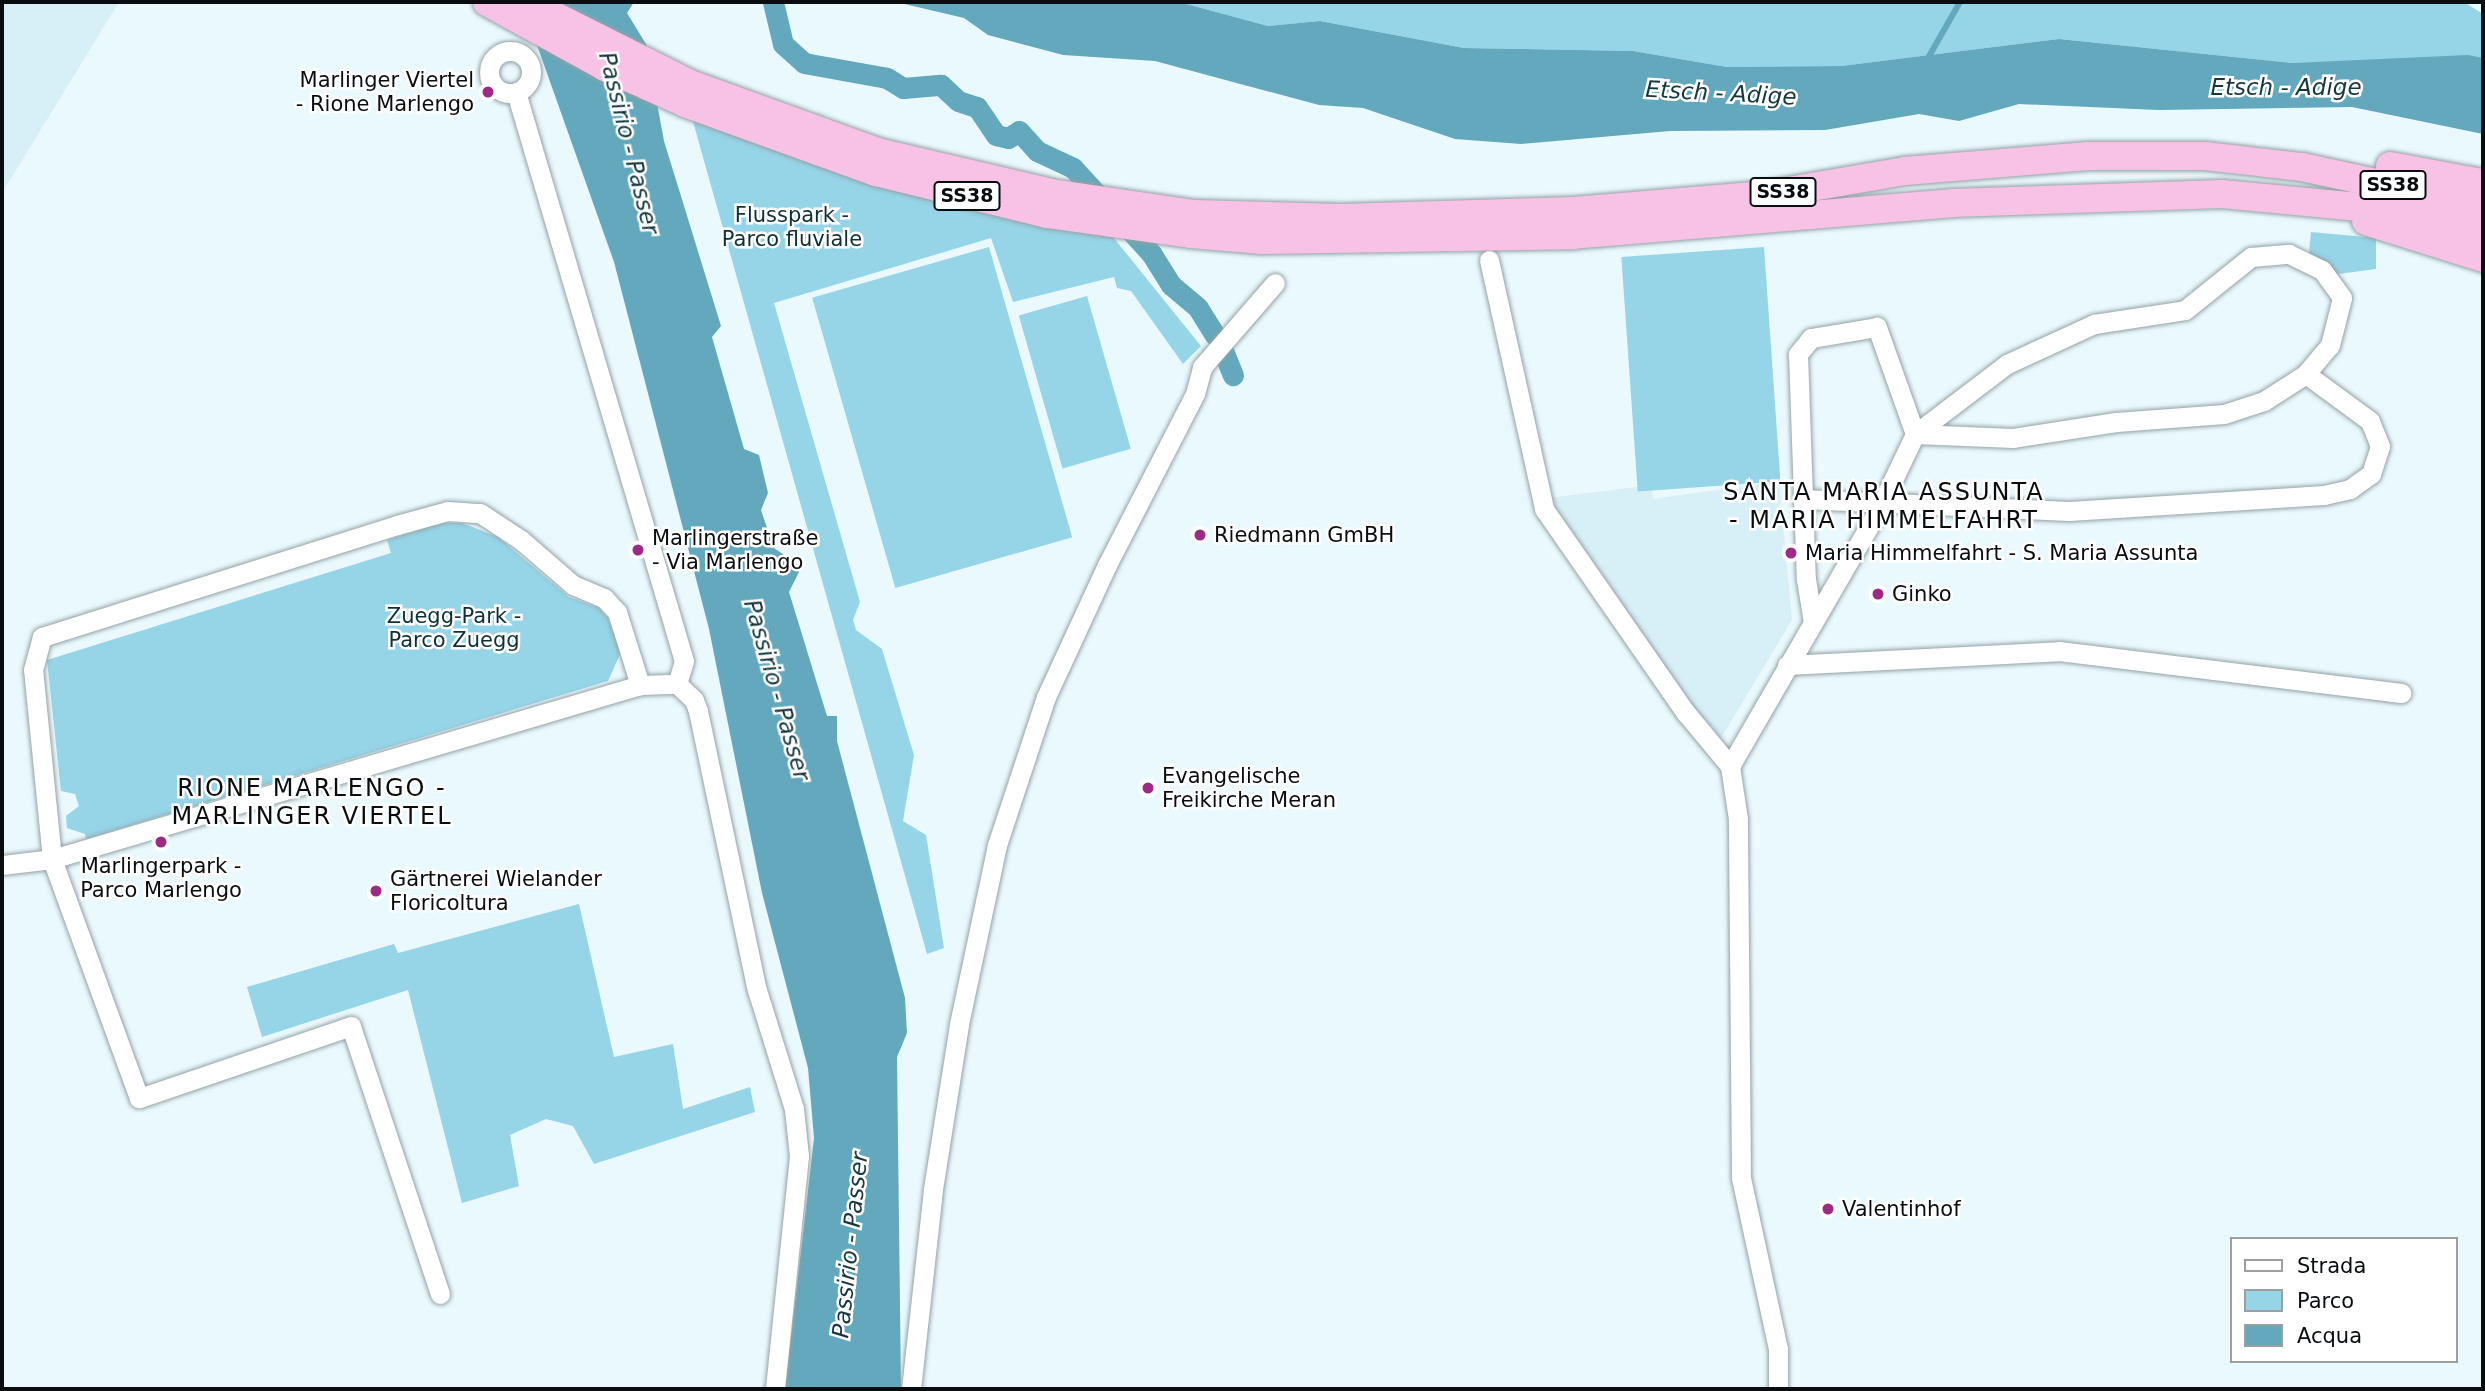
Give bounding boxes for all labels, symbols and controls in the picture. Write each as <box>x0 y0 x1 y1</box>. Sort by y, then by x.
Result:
water label: Passirio - Passer <box>593 49 665 237</box>
place label: Marlinger Viertel - Rione Marlengo <box>296 67 474 117</box>
water label: Etsch - Adige <box>2210 73 2362 101</box>
water label: Etsch - Adige <box>1645 75 1797 111</box>
marker: Marlinger Viertel - Rione Marlengo <box>480 84 496 100</box>
road number: SS38 <box>2358 169 2428 200</box>
road number: SS38 <box>1748 176 1818 208</box>
road number: SS38 <box>932 180 1002 212</box>
park label: Flusspark - Parco fluviale <box>722 202 862 252</box>
district label: SANTA MARIA ASSUNTA - MARIA HIMMELFAHRT <box>1726 479 2042 535</box>
place label: Riedmann GmBH <box>1214 522 1394 548</box>
place label: Marlingerstraße - Via Marlengo <box>652 525 818 575</box>
marker: Riedmann GmBH <box>1192 527 1208 543</box>
place label: Maria Himmelfahrt - S. Maria Assunta <box>1805 540 2198 566</box>
marker: Marlingerstraße - Via Marlengo <box>630 542 646 558</box>
marker: Maria Himmelfahrt - S. Maria Assunta <box>1783 545 1799 561</box>
place label: Ginko <box>1892 581 1952 607</box>
marker: Ginko <box>1870 586 1886 602</box>
water label: Passirio - Passer <box>738 596 816 784</box>
park label: Zuegg-Park - Parco Zuegg <box>387 603 521 653</box>
place label: Evangelische Freikirche Meran <box>1162 763 1336 813</box>
district label: RIONE MARLENGO - MARLINGER VIERTEL <box>174 775 450 831</box>
marker: Evangelische Freikirche Meran <box>1140 780 1156 796</box>
marker: Marlingerpark - Parco Marlengo <box>153 834 169 850</box>
place label: Marlingerpark - Parco Marlengo <box>80 853 242 903</box>
place label: Gärtnerei Wielander Floricoltura <box>390 866 602 916</box>
marker: Gärtnerei Wielander Floricoltura <box>368 883 384 899</box>
water label: Passirio - Passer <box>827 1151 873 1339</box>
place label: Valentinhof <box>1842 1196 1961 1222</box>
marker: Valentinhof <box>1820 1201 1836 1217</box>
legend <box>2230 1237 2457 1363</box>
text: Strada <box>2297 1254 2366 1278</box>
text: Parco <box>2297 1289 2354 1313</box>
text: Acqua <box>2297 1324 2362 1348</box>

